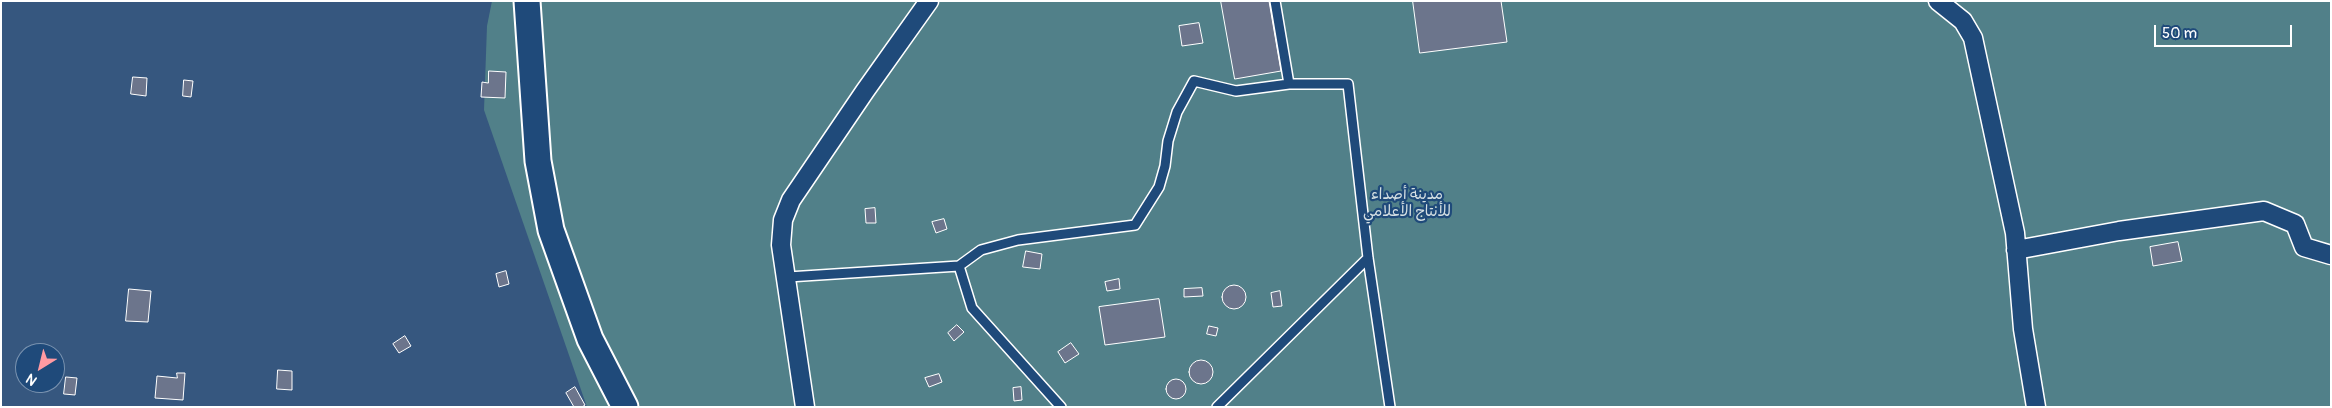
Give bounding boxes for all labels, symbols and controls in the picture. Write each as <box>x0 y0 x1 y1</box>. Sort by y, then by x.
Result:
scale bar <box>2157 15 2294 47</box>
text: 50 m <box>2162 24 2197 43</box>
park label: مدينة أصداء للأنتاج الأعلامي <box>1363 186 1451 221</box>
north arrow <box>15 343 65 393</box>
text: N <box>23 370 40 389</box>

